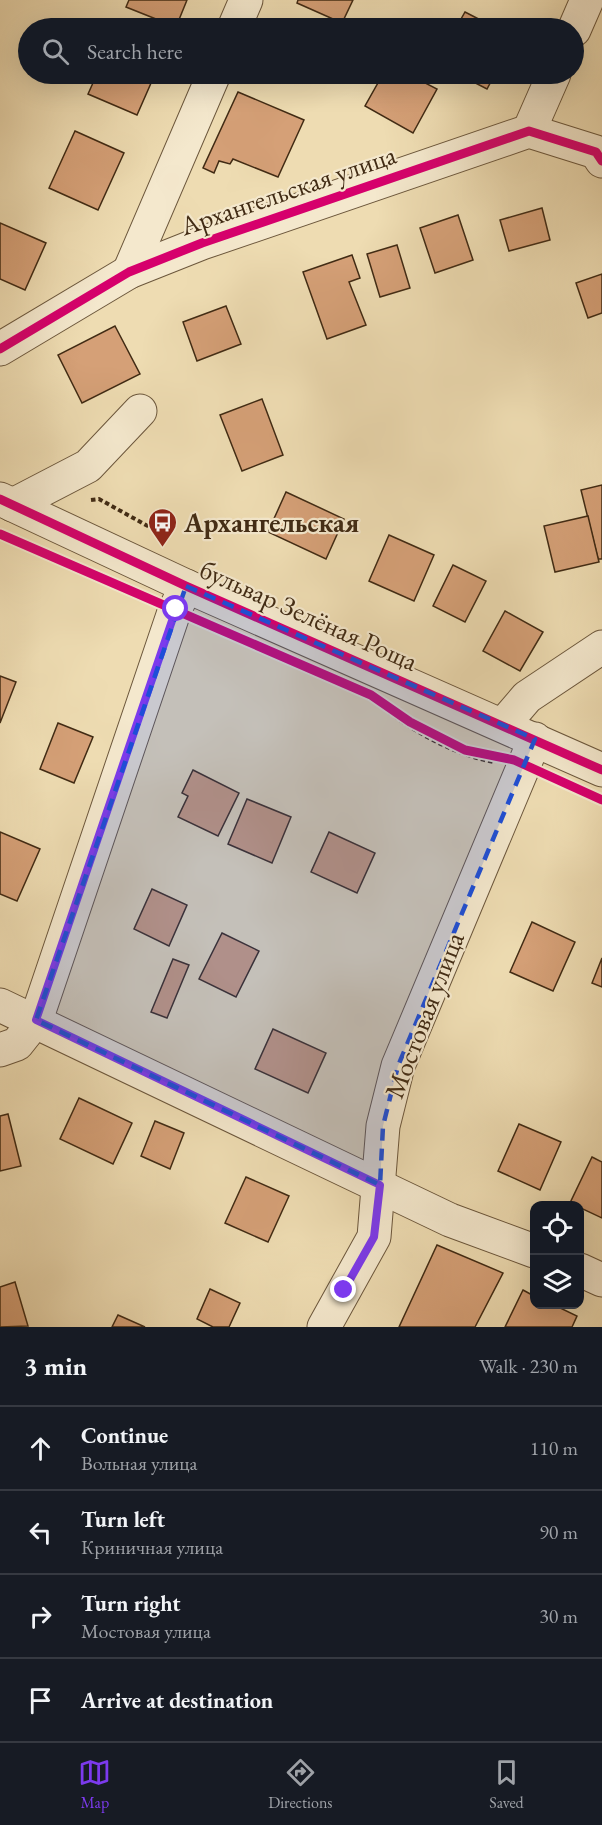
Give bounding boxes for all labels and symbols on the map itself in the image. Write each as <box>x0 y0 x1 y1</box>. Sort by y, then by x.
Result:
street label: Архангельская улица <box>174 137 401 244</box>
place label: Архангельская <box>183 505 359 540</box>
bus stop icon: Архангельская <box>147 506 179 548</box>
street label: бульвар Зелёная Роща <box>195 551 424 679</box>
route start <box>162 595 188 621</box>
street label: Мостовая улица <box>376 927 472 1103</box>
route end <box>330 1276 356 1302</box>

